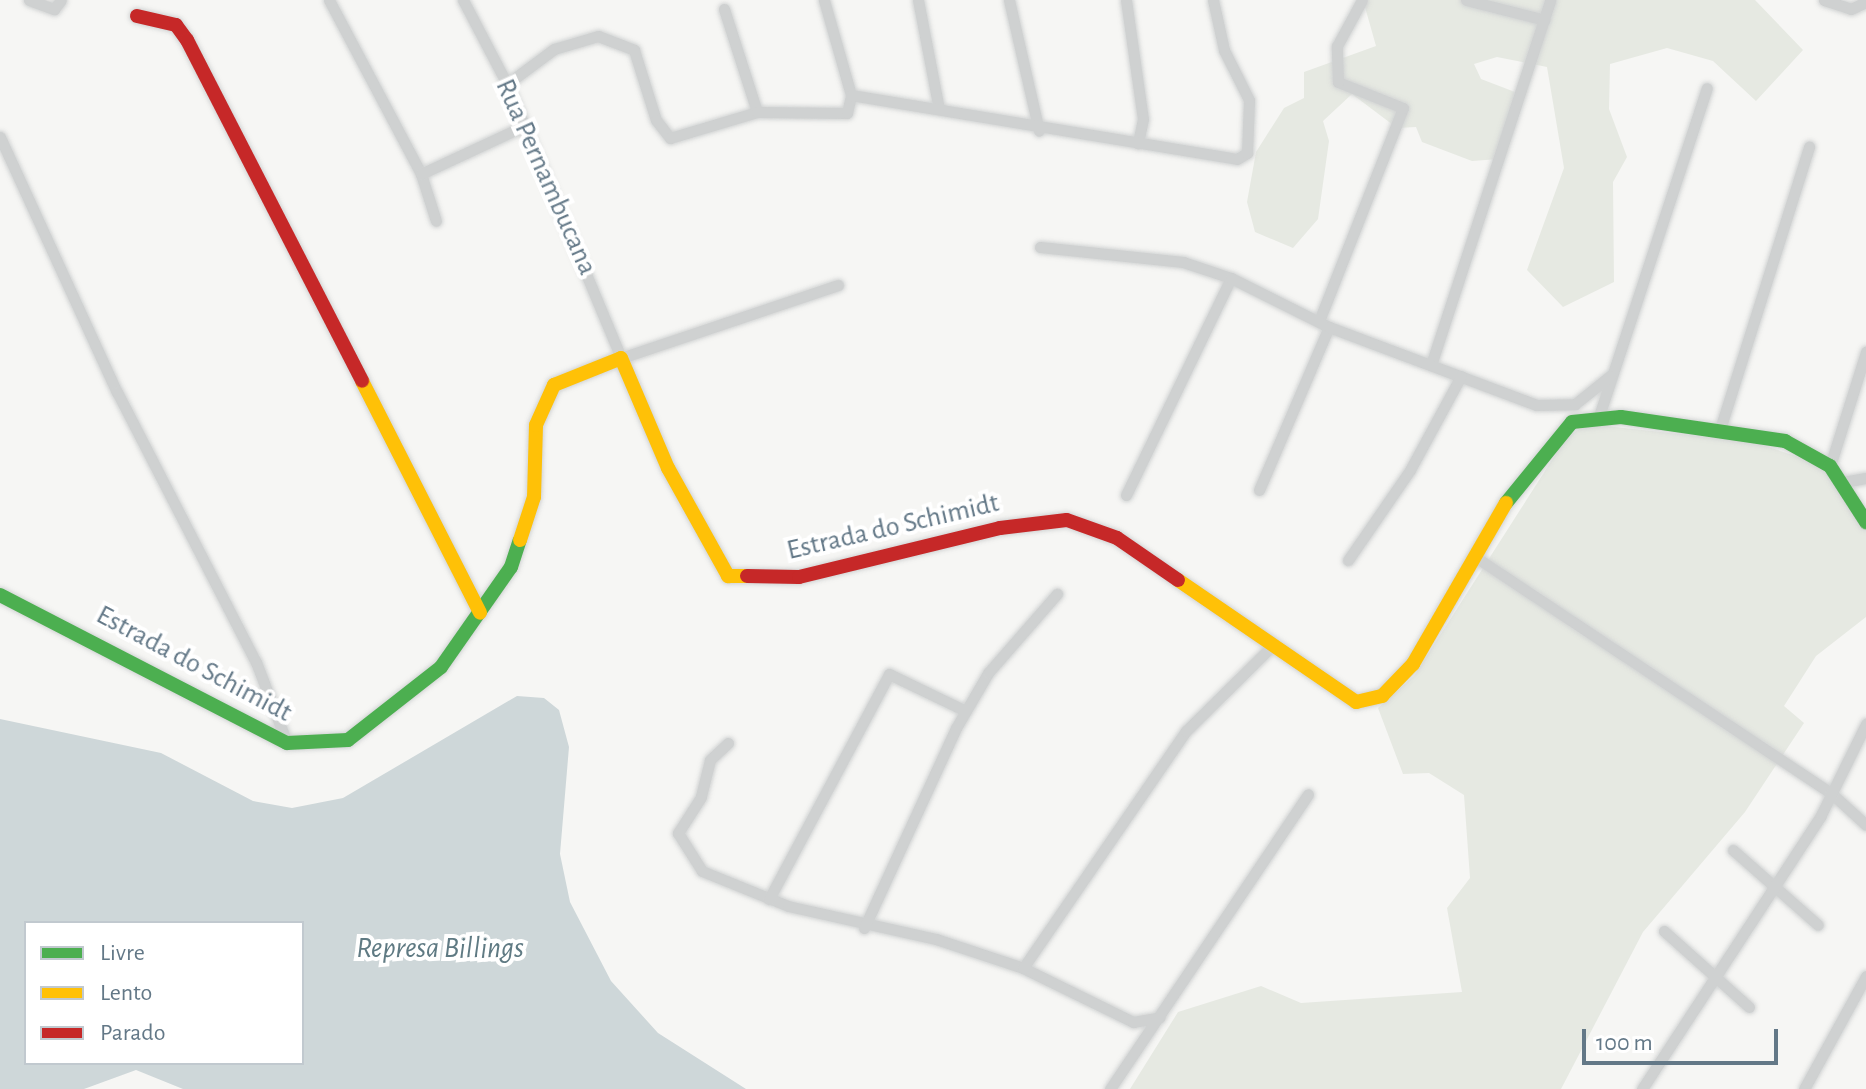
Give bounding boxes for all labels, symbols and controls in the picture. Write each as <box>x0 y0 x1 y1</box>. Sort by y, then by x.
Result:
street label: Rua Pernambucana <box>488 74 604 280</box>
street label: Estrada do Schimidt <box>784 486 1002 568</box>
street label: Estrada do Schimidt <box>90 598 298 730</box>
legend <box>24 921 304 1065</box>
water label: Represa Billings <box>356 930 524 966</box>
text: Livre <box>100 941 145 965</box>
text: Lento <box>100 981 152 1005</box>
scale bar <box>1586 1013 1782 1063</box>
text: Parado <box>100 1021 166 1045</box>
text: 100 m <box>1596 1031 1653 1055</box>

